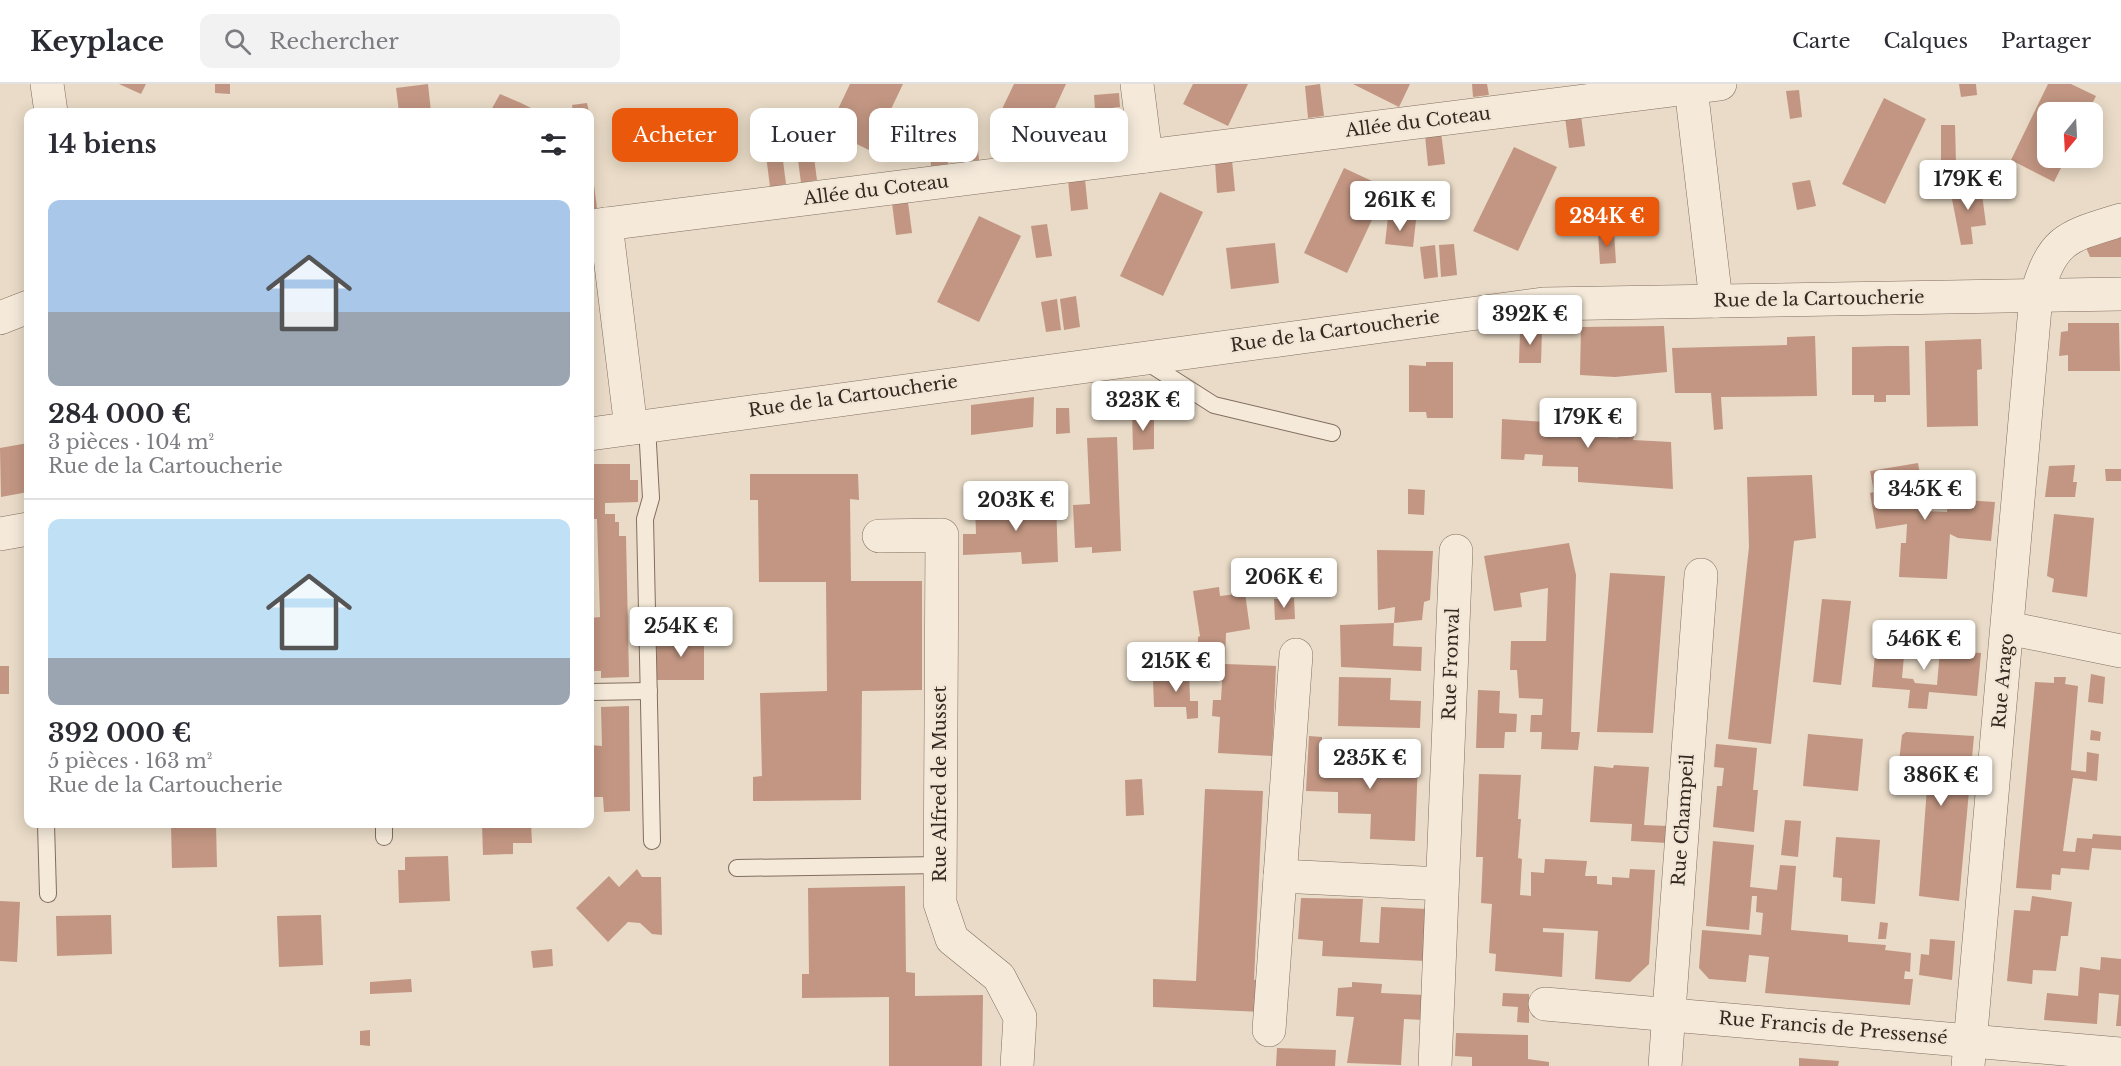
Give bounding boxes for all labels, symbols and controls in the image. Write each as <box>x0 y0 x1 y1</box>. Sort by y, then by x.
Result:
search box <box>200 14 620 68</box>
text: Keyplace <box>30 24 164 59</box>
icon: search <box>221 25 254 58</box>
text: Rechercher <box>269 28 399 55</box>
text: Carte <box>1792 28 1850 54</box>
text: Calques <box>1883 28 1968 54</box>
text: Partager <box>2001 28 2091 54</box>
street label: Allée du Coteau <box>1343 102 1492 142</box>
north arrow <box>2037 102 2103 168</box>
map controls <box>2037 102 2103 168</box>
chip: Acheter <box>612 108 738 162</box>
chip: Louer <box>750 108 857 162</box>
chip: Filtres <box>869 108 978 162</box>
chip: Nouveau <box>990 108 1128 162</box>
text: 14 biens <box>48 128 157 160</box>
icon: filters <box>537 128 570 161</box>
pin: 179K € <box>1919 160 2017 211</box>
text: 179K € <box>1933 167 2003 191</box>
street label: Allée du Coteau <box>801 170 950 210</box>
pin: 261K € <box>1351 181 1449 232</box>
text: 261K € <box>1364 188 1436 212</box>
pin: 284K € <box>1558 197 1656 248</box>
text: 284K € <box>1569 204 1645 228</box>
icon: home <box>255 239 363 347</box>
street label: Rue de la Cartoucherie <box>1713 286 1925 312</box>
pin: 392K € <box>1481 295 1579 346</box>
text: 392K € <box>1492 302 1568 326</box>
street label: Rue de la Cartoucherie <box>1229 305 1441 357</box>
street label: Rue de la Cartoucherie <box>747 370 959 422</box>
pin: 323K € <box>1094 381 1192 432</box>
text: 323K € <box>1105 388 1181 412</box>
text: 284 000 € <box>48 398 191 430</box>
pin: 179K € <box>1539 398 1637 449</box>
text: 179K € <box>1553 405 1623 429</box>
text: 3 pièces · 104 m² <box>48 430 214 454</box>
text: Rue de la Cartoucherie <box>48 454 283 478</box>
pin: 345K € <box>1876 470 1974 521</box>
text: 345K € <box>1888 477 1962 501</box>
pin: 203K € <box>967 481 1065 532</box>
text: 203K € <box>977 488 1055 512</box>
icon: home <box>255 558 363 666</box>
pin: 206K € <box>1235 558 1333 609</box>
text: 206K € <box>1245 565 1323 589</box>
pin: 254K € <box>632 607 730 658</box>
street label: Rue Fronval <box>1438 607 1464 721</box>
text: 254K € <box>644 614 718 638</box>
pin: 546K € <box>1875 620 1973 671</box>
text: 546K € <box>1886 627 1962 651</box>
street label: Rue Arago <box>1988 632 2018 730</box>
pin: 215K € <box>1127 642 1225 693</box>
text: 215K € <box>1141 649 1211 673</box>
street label: Rue Alfred de Musset <box>929 686 951 882</box>
text: 392 000 € <box>48 717 192 749</box>
pin: 235K € <box>1321 739 1419 790</box>
text: 235K € <box>1333 746 1407 770</box>
text: 5 pièces · 163 m² <box>48 749 212 773</box>
street label: Rue Champeil <box>1667 753 1699 887</box>
pin: 386K € <box>1892 756 1990 807</box>
text: 386K € <box>1903 763 1979 787</box>
text: Rue de la Cartoucherie <box>48 773 283 797</box>
street label: Rue Francis de Pressensé <box>1718 1007 1948 1049</box>

